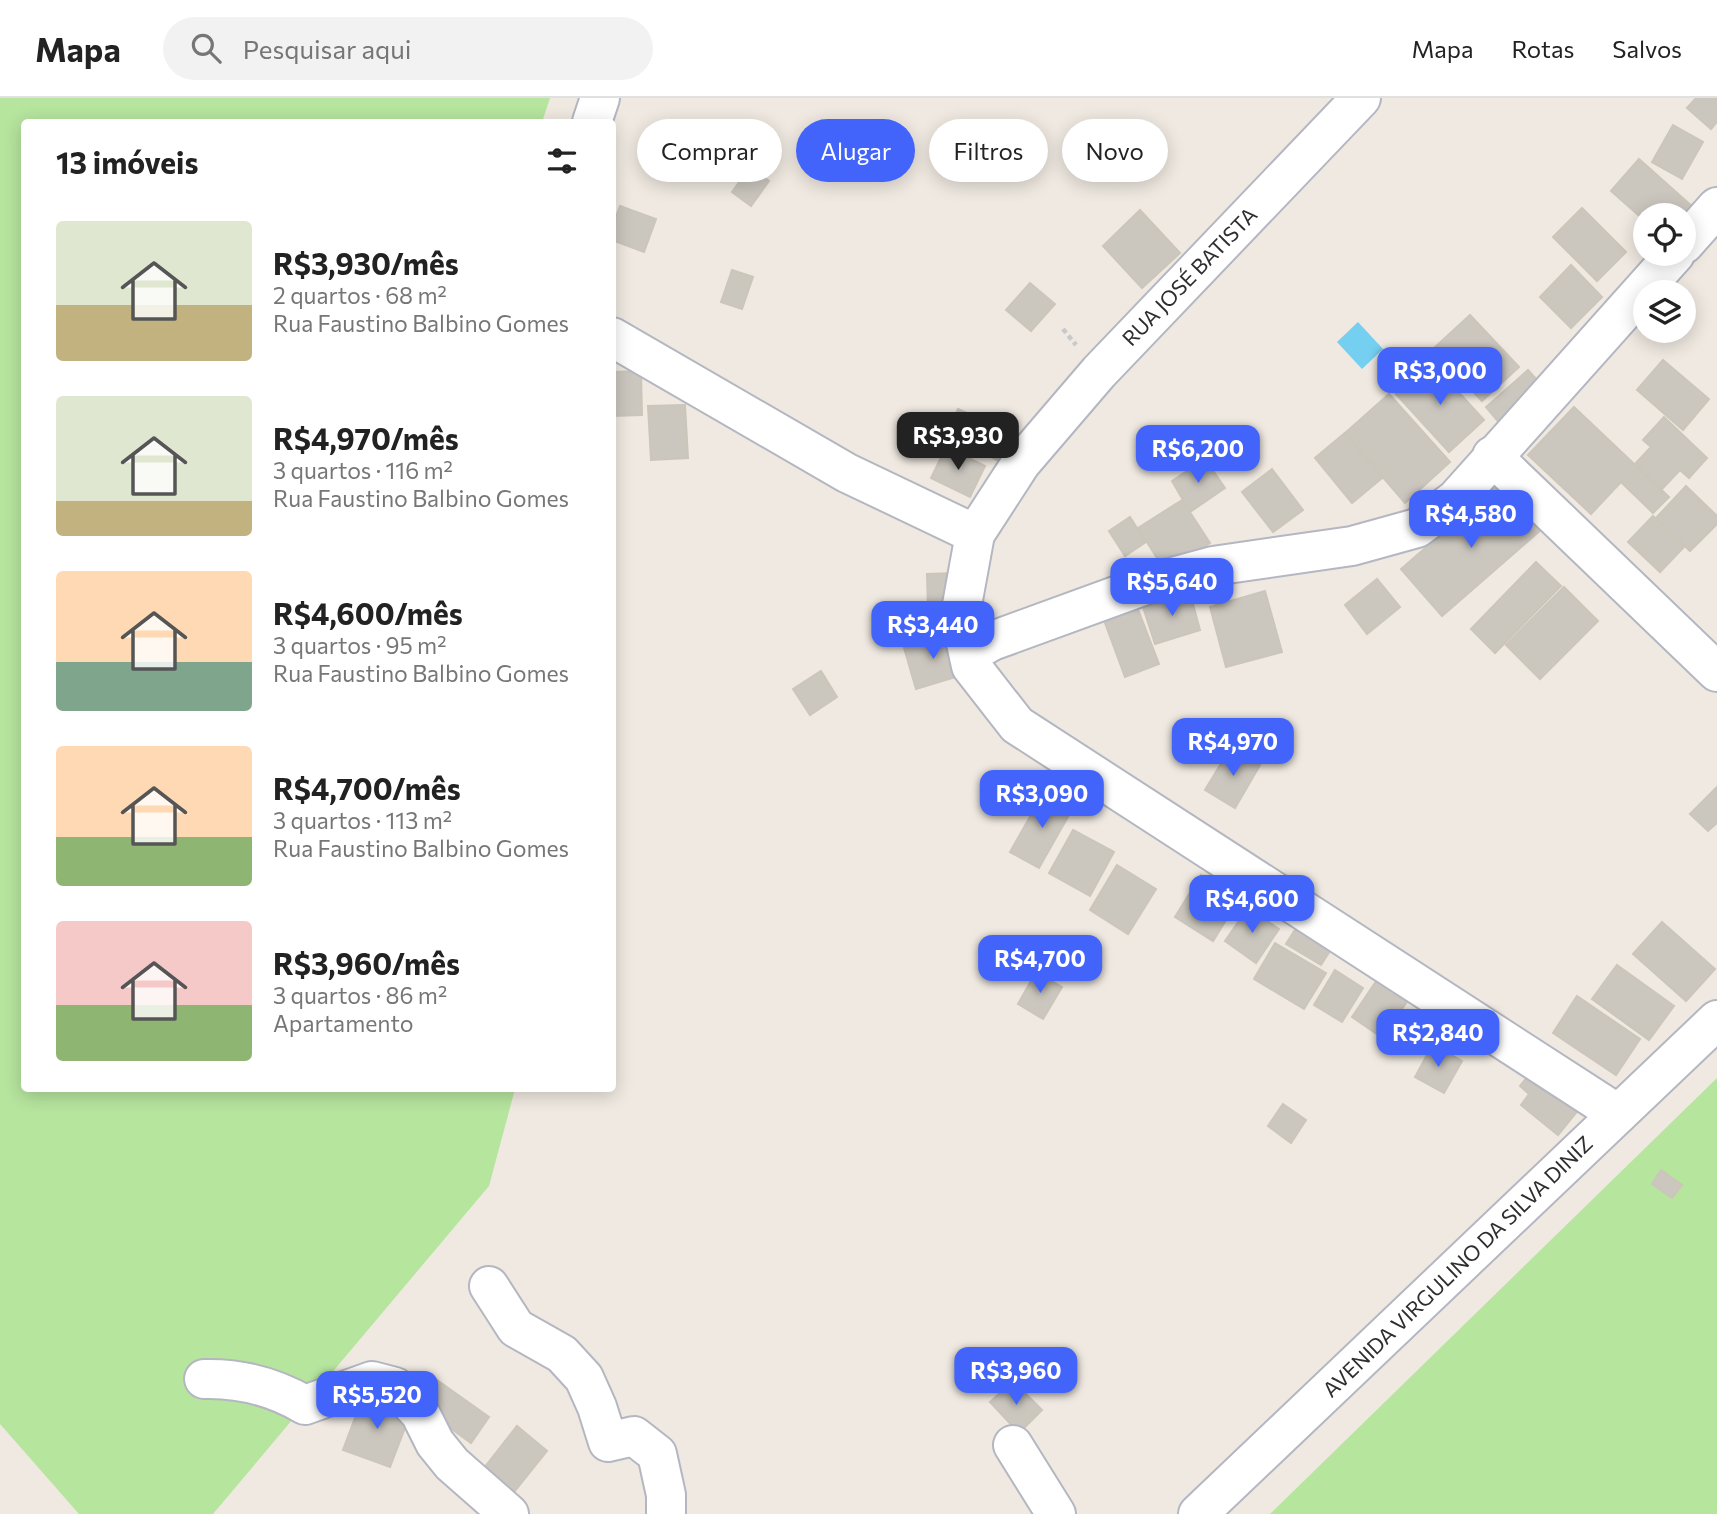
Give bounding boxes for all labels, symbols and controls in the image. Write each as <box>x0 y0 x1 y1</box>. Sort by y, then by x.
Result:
search box <box>163 17 653 80</box>
text: Mapa <box>35 28 121 69</box>
icon: search <box>187 29 225 67</box>
text: Pesquisar aqui <box>243 33 411 64</box>
text: Mapa <box>1412 34 1474 63</box>
text: Rotas <box>1512 34 1574 63</box>
text: Salvos <box>1612 34 1682 63</box>
chip: Comprar <box>637 119 782 182</box>
chip: Alugar <box>796 119 915 182</box>
chip: Filtros <box>929 119 1048 182</box>
chip: Novo <box>1062 119 1168 182</box>
icon: filters <box>543 142 581 180</box>
text: 13 imóveis <box>56 143 198 180</box>
street label: RUA JOSÉ BATISTA <box>1117 202 1261 350</box>
map controls <box>1633 203 1696 343</box>
button: locate <box>1633 203 1696 266</box>
text: R$3,930/mês <box>273 244 459 281</box>
icon: home <box>112 249 196 333</box>
button: layers <box>1633 280 1696 343</box>
text: 2 quartos · 68 m² <box>273 281 447 309</box>
text: Rua Faustino Balbino Gomes <box>273 309 569 337</box>
pin: R$3,000 <box>1375 348 1505 407</box>
text: R$3,000 <box>1393 356 1487 384</box>
pin: R$3,930 <box>893 412 1023 472</box>
text: R$4,970/mês <box>273 419 459 456</box>
text: R$3,930 <box>913 421 1003 449</box>
icon: home <box>112 424 196 508</box>
pin: R$6,200 <box>1133 426 1263 485</box>
text: R$6,200 <box>1152 434 1244 462</box>
text: 3 quartos · 116 m² <box>273 456 453 484</box>
text: Rua Faustino Balbino Gomes <box>273 484 569 512</box>
pin: R$4,580 <box>1406 490 1536 550</box>
text: R$4,580 <box>1425 499 1517 527</box>
pin: R$5,640 <box>1107 559 1237 618</box>
text: R$5,640 <box>1126 567 1218 595</box>
text: R$4,600/mês <box>273 594 463 631</box>
icon: home <box>112 599 196 683</box>
pin: R$3,440 <box>868 602 998 661</box>
text: R$3,440 <box>887 610 979 638</box>
text: 3 quartos · 95 m² <box>273 631 446 659</box>
text: Rua Faustino Balbino Gomes <box>273 659 569 687</box>
pin: R$4,970 <box>1168 718 1298 778</box>
text: R$4,970 <box>1188 727 1278 755</box>
text: R$4,700/mês <box>273 769 461 806</box>
pin: R$3,090 <box>977 770 1107 830</box>
icon: home <box>112 774 196 858</box>
text: R$3,090 <box>996 779 1088 807</box>
text: 3 quartos · 113 m² <box>273 806 452 834</box>
text: Rua Faustino Balbino Gomes <box>273 834 569 862</box>
pin: R$4,600 <box>1187 876 1317 935</box>
text: R$4,600 <box>1205 884 1299 912</box>
pin: R$4,700 <box>975 936 1105 995</box>
text: R$3,960/mês <box>273 944 460 981</box>
text: R$4,700 <box>994 944 1086 972</box>
icon: home <box>112 949 196 1033</box>
text: 3 quartos · 86 m² <box>273 981 447 1009</box>
text: Apartamento <box>273 1009 414 1037</box>
pin: R$2,840 <box>1373 1010 1503 1069</box>
text: R$2,840 <box>1392 1018 1484 1046</box>
street label: AVENIDA VIRGULINO DA SILVA DINIZ <box>1317 1130 1597 1402</box>
pin: R$3,960 <box>951 1348 1081 1407</box>
text: R$3,960 <box>970 1356 1062 1384</box>
pin: R$5,520 <box>312 1372 442 1431</box>
text: R$5,520 <box>332 1380 422 1408</box>

